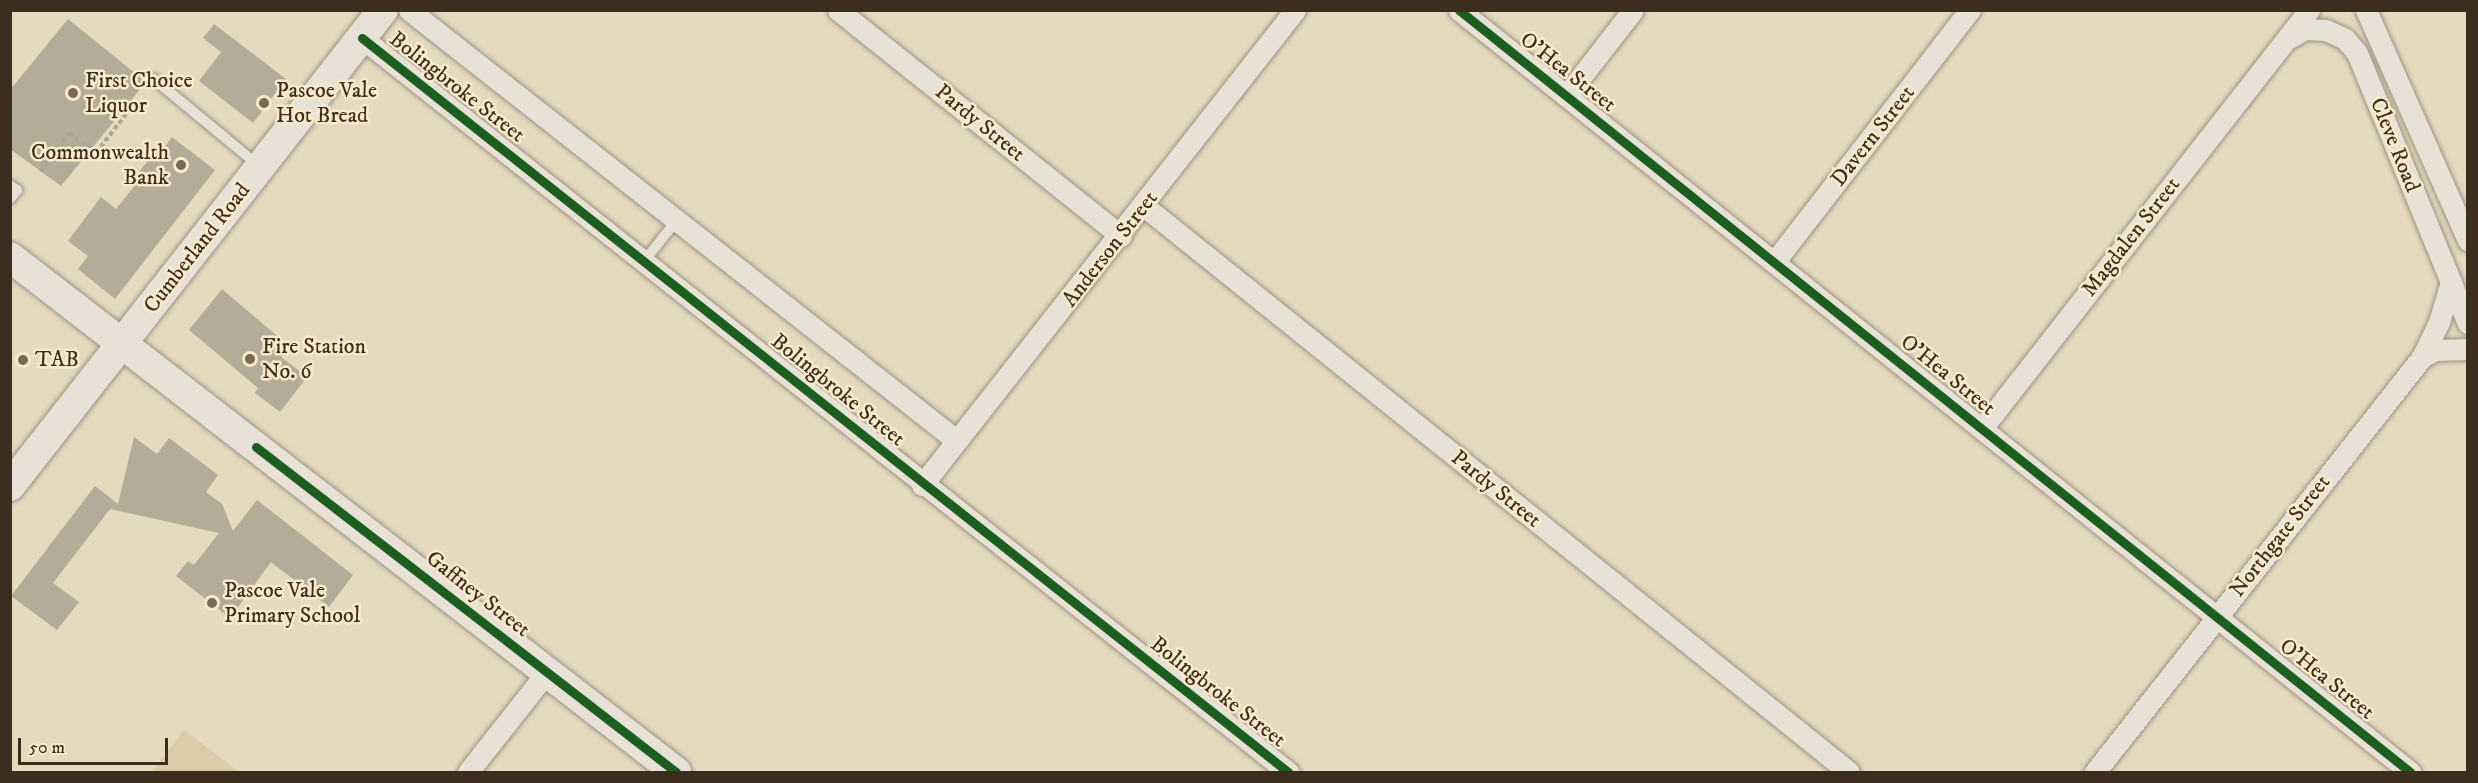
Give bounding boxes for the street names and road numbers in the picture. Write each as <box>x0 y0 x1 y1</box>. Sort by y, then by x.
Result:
street label: Bolingbroke Street <box>384 26 530 148</box>
street label: O'Hea Street <box>1515 26 1621 118</box>
street label: Pardy Street <box>930 79 1030 167</box>
street label: Davern Street <box>1825 80 1921 192</box>
street label: Cleve Road <box>2364 94 2426 196</box>
street label: Magdalen Street <box>2076 172 2186 302</box>
street label: Cumberland Road <box>138 178 256 318</box>
street label: Anderson Street <box>1057 186 1163 312</box>
street label: Bolingbroke Street <box>766 328 910 452</box>
street label: O'Hea Street <box>1895 329 2001 421</box>
street label: Pardy Street <box>1446 445 1546 533</box>
street label: Northgate Street <box>2224 470 2336 602</box>
street label: Gaffney Street <box>421 545 535 643</box>
street label: Bolingbroke Street <box>1145 631 1291 753</box>
street label: O'Hea Street <box>2274 633 2380 725</box>

